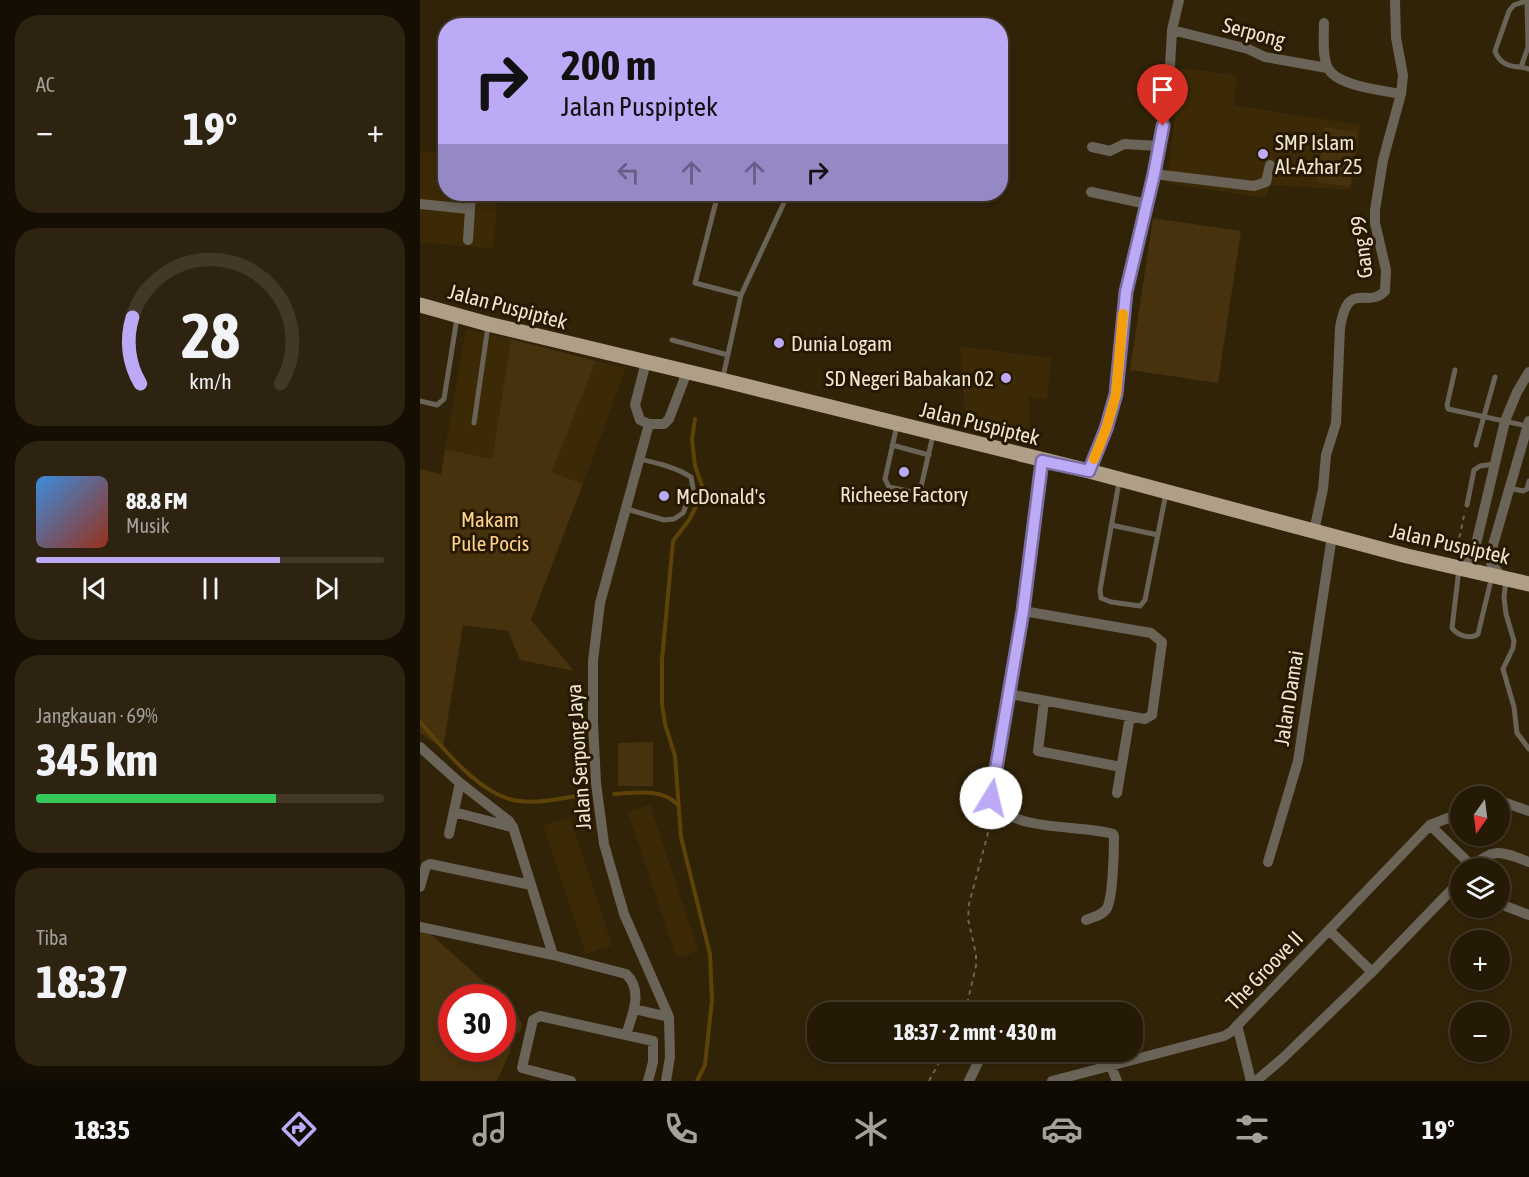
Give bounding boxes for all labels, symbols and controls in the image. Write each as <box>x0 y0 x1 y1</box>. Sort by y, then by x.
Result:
street label: Serpong <box>1220 12 1288 52</box>
text: 200 m <box>561 41 656 89</box>
icon: right <box>462 42 540 120</box>
pin <box>1137 64 1188 126</box>
text: AC <box>36 73 55 96</box>
icon: arrive <box>1146 73 1179 106</box>
text: Jalan Puspiptek <box>561 91 718 122</box>
text: 19° <box>183 103 237 155</box>
text: − <box>36 111 53 149</box>
text: + <box>367 111 384 149</box>
place label: SMP Islam Al-Azhar 25 <box>1275 130 1363 178</box>
marker: SMP Islam Al-Azhar 25 <box>1256 147 1270 161</box>
icon: left <box>612 156 645 189</box>
icon: ahead <box>675 156 708 189</box>
icon: ahead <box>738 156 771 189</box>
icon: right <box>801 156 834 189</box>
street label: Gang 99 <box>1345 214 1377 280</box>
street label: Jalan Puspiptek <box>446 279 570 333</box>
text: 28 <box>181 300 239 371</box>
place label: Dunia Logam <box>791 331 892 355</box>
marker: Dunia Logam <box>772 336 786 350</box>
place label: SD Negeri Babakan 02 <box>825 366 994 390</box>
text: km/h <box>189 370 231 395</box>
marker: SD Negeri Babakan 02 <box>999 371 1013 385</box>
street label: Jalan Puspiptek <box>918 397 1042 449</box>
marker: Richeese Factory <box>897 465 911 479</box>
place label: Richeese Factory <box>840 482 968 506</box>
place label: McDonald's <box>676 484 766 508</box>
text: 88.8 FM <box>126 488 188 514</box>
marker: McDonald's <box>657 489 671 503</box>
park label: Makam Pule Pocis <box>451 507 529 555</box>
text: Musik <box>126 514 170 537</box>
street label: Jalan Puspiptek <box>1388 518 1512 568</box>
icon: previous <box>78 572 111 605</box>
icon: pause <box>194 572 227 605</box>
icon: next <box>310 572 343 605</box>
street label: Jalan Damai <box>1269 649 1307 747</box>
street label: Jalan Serpong Jaya <box>561 683 595 831</box>
text: Jangkauan · 69% <box>36 704 158 727</box>
text: 345 km <box>36 734 158 786</box>
position arrow <box>959 766 1023 830</box>
north arrow <box>1450 786 1510 846</box>
map controls <box>1450 786 1510 1062</box>
button: layers <box>1450 858 1510 918</box>
text: Tiba <box>36 926 68 949</box>
street label: The Groove II <box>1221 926 1307 1014</box>
button: + <box>1450 930 1510 990</box>
text: 18:37 <box>36 956 129 1008</box>
speed limit sign: 30 <box>438 984 516 1062</box>
button: − <box>1450 1002 1510 1062</box>
text: 18:37 · 2 mnt · 430 m <box>894 1019 1056 1045</box>
icon: directions <box>278 1108 320 1150</box>
icon: music <box>469 1108 511 1150</box>
icon: phone <box>660 1108 702 1150</box>
icon: climate <box>850 1108 892 1150</box>
icon: car <box>1041 1108 1083 1150</box>
icon: filters <box>1231 1108 1273 1150</box>
text: 18:35 <box>74 1114 130 1145</box>
text: 19° <box>1422 1114 1455 1145</box>

